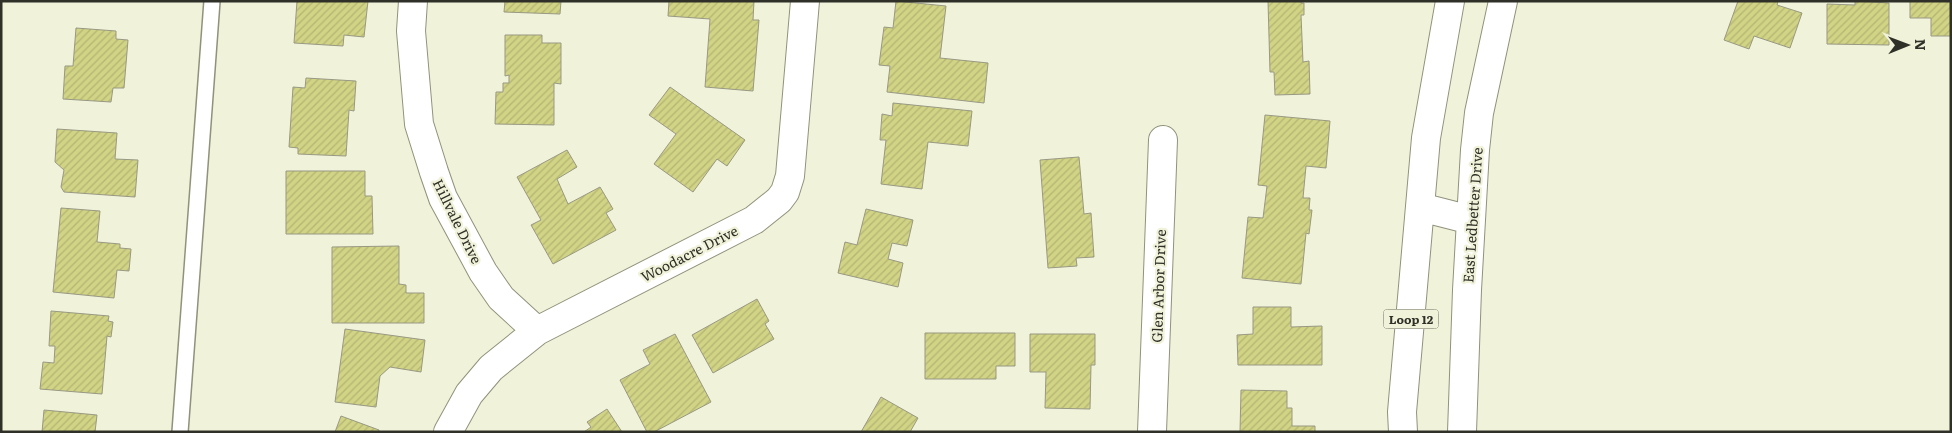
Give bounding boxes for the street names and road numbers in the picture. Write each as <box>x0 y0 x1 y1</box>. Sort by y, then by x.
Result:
street label: East Ledbetter Drive <box>1457 147 1487 283</box>
street label: Hillvale Drive <box>429 175 487 267</box>
street label: Woodacre Drive <box>637 220 741 286</box>
street label: Glen Arbor Drive <box>1146 229 1170 343</box>
road number: Loop 12 <box>1384 310 1438 328</box>

